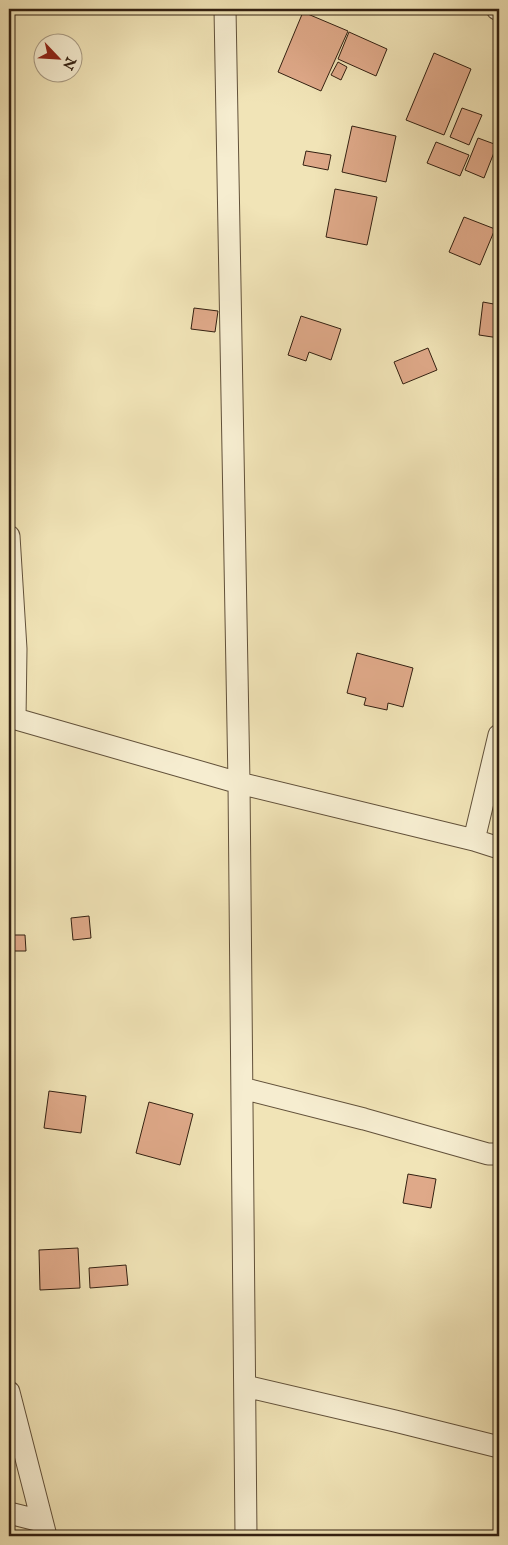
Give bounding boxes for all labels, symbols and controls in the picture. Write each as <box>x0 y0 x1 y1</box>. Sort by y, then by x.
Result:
north arrow <box>32 32 82 82</box>
text: N <box>58 53 80 72</box>

